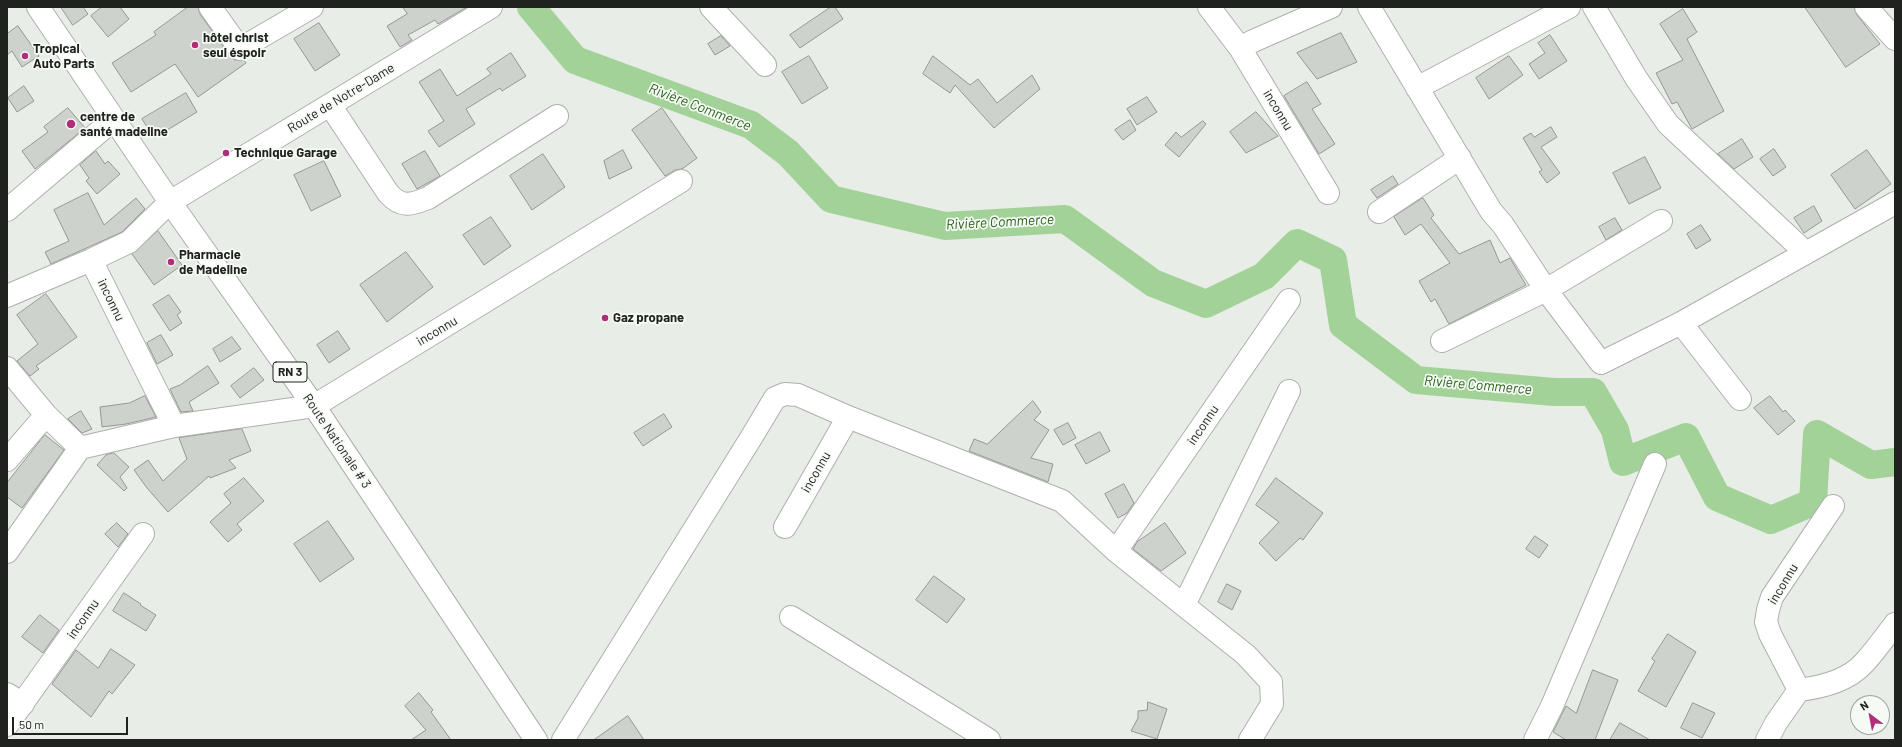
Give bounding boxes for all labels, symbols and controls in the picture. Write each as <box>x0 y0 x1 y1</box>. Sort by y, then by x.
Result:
place label: hôtel christ seul éspoir <box>203 30 269 61</box>
marker: hôtel christ seul éspoir <box>190 40 200 50</box>
place label: Tropical Auto Parts <box>33 41 95 72</box>
marker: Tropical Auto Parts <box>20 51 30 61</box>
street label: Route de Notre-Dame <box>285 60 397 136</box>
water label: Rivière Commerce <box>647 80 753 134</box>
street label: inconnu <box>1260 87 1296 133</box>
place label: centre de santé madeline <box>80 109 168 140</box>
marker: centre de santé madeline <box>65 118 77 130</box>
place label: Technique Garage <box>234 145 337 161</box>
marker: Technique Garage <box>221 148 231 158</box>
water label: Rivière Commerce <box>946 211 1054 233</box>
place label: Pharmacie de Madeline <box>179 247 247 278</box>
marker: Pharmacie de Madeline <box>166 257 176 267</box>
street label: inconnu <box>94 276 128 324</box>
place label: Gaz propane <box>613 310 684 326</box>
street label: inconnu <box>414 313 460 349</box>
marker: Gaz propane <box>600 313 610 323</box>
road number: RN 3 <box>273 362 307 382</box>
water label: Rivière Commerce <box>1423 372 1533 398</box>
street label: Route Nationale # 3 <box>300 391 374 491</box>
street label: inconnu <box>1184 402 1222 448</box>
street label: inconnu <box>798 449 834 495</box>
street label: inconnu <box>1765 561 1801 607</box>
street label: inconnu <box>64 596 102 642</box>
north arrow <box>1850 695 1890 735</box>
text: N <box>1857 698 1870 713</box>
scale bar <box>14 709 130 735</box>
text: 50 m <box>19 717 44 731</box>

